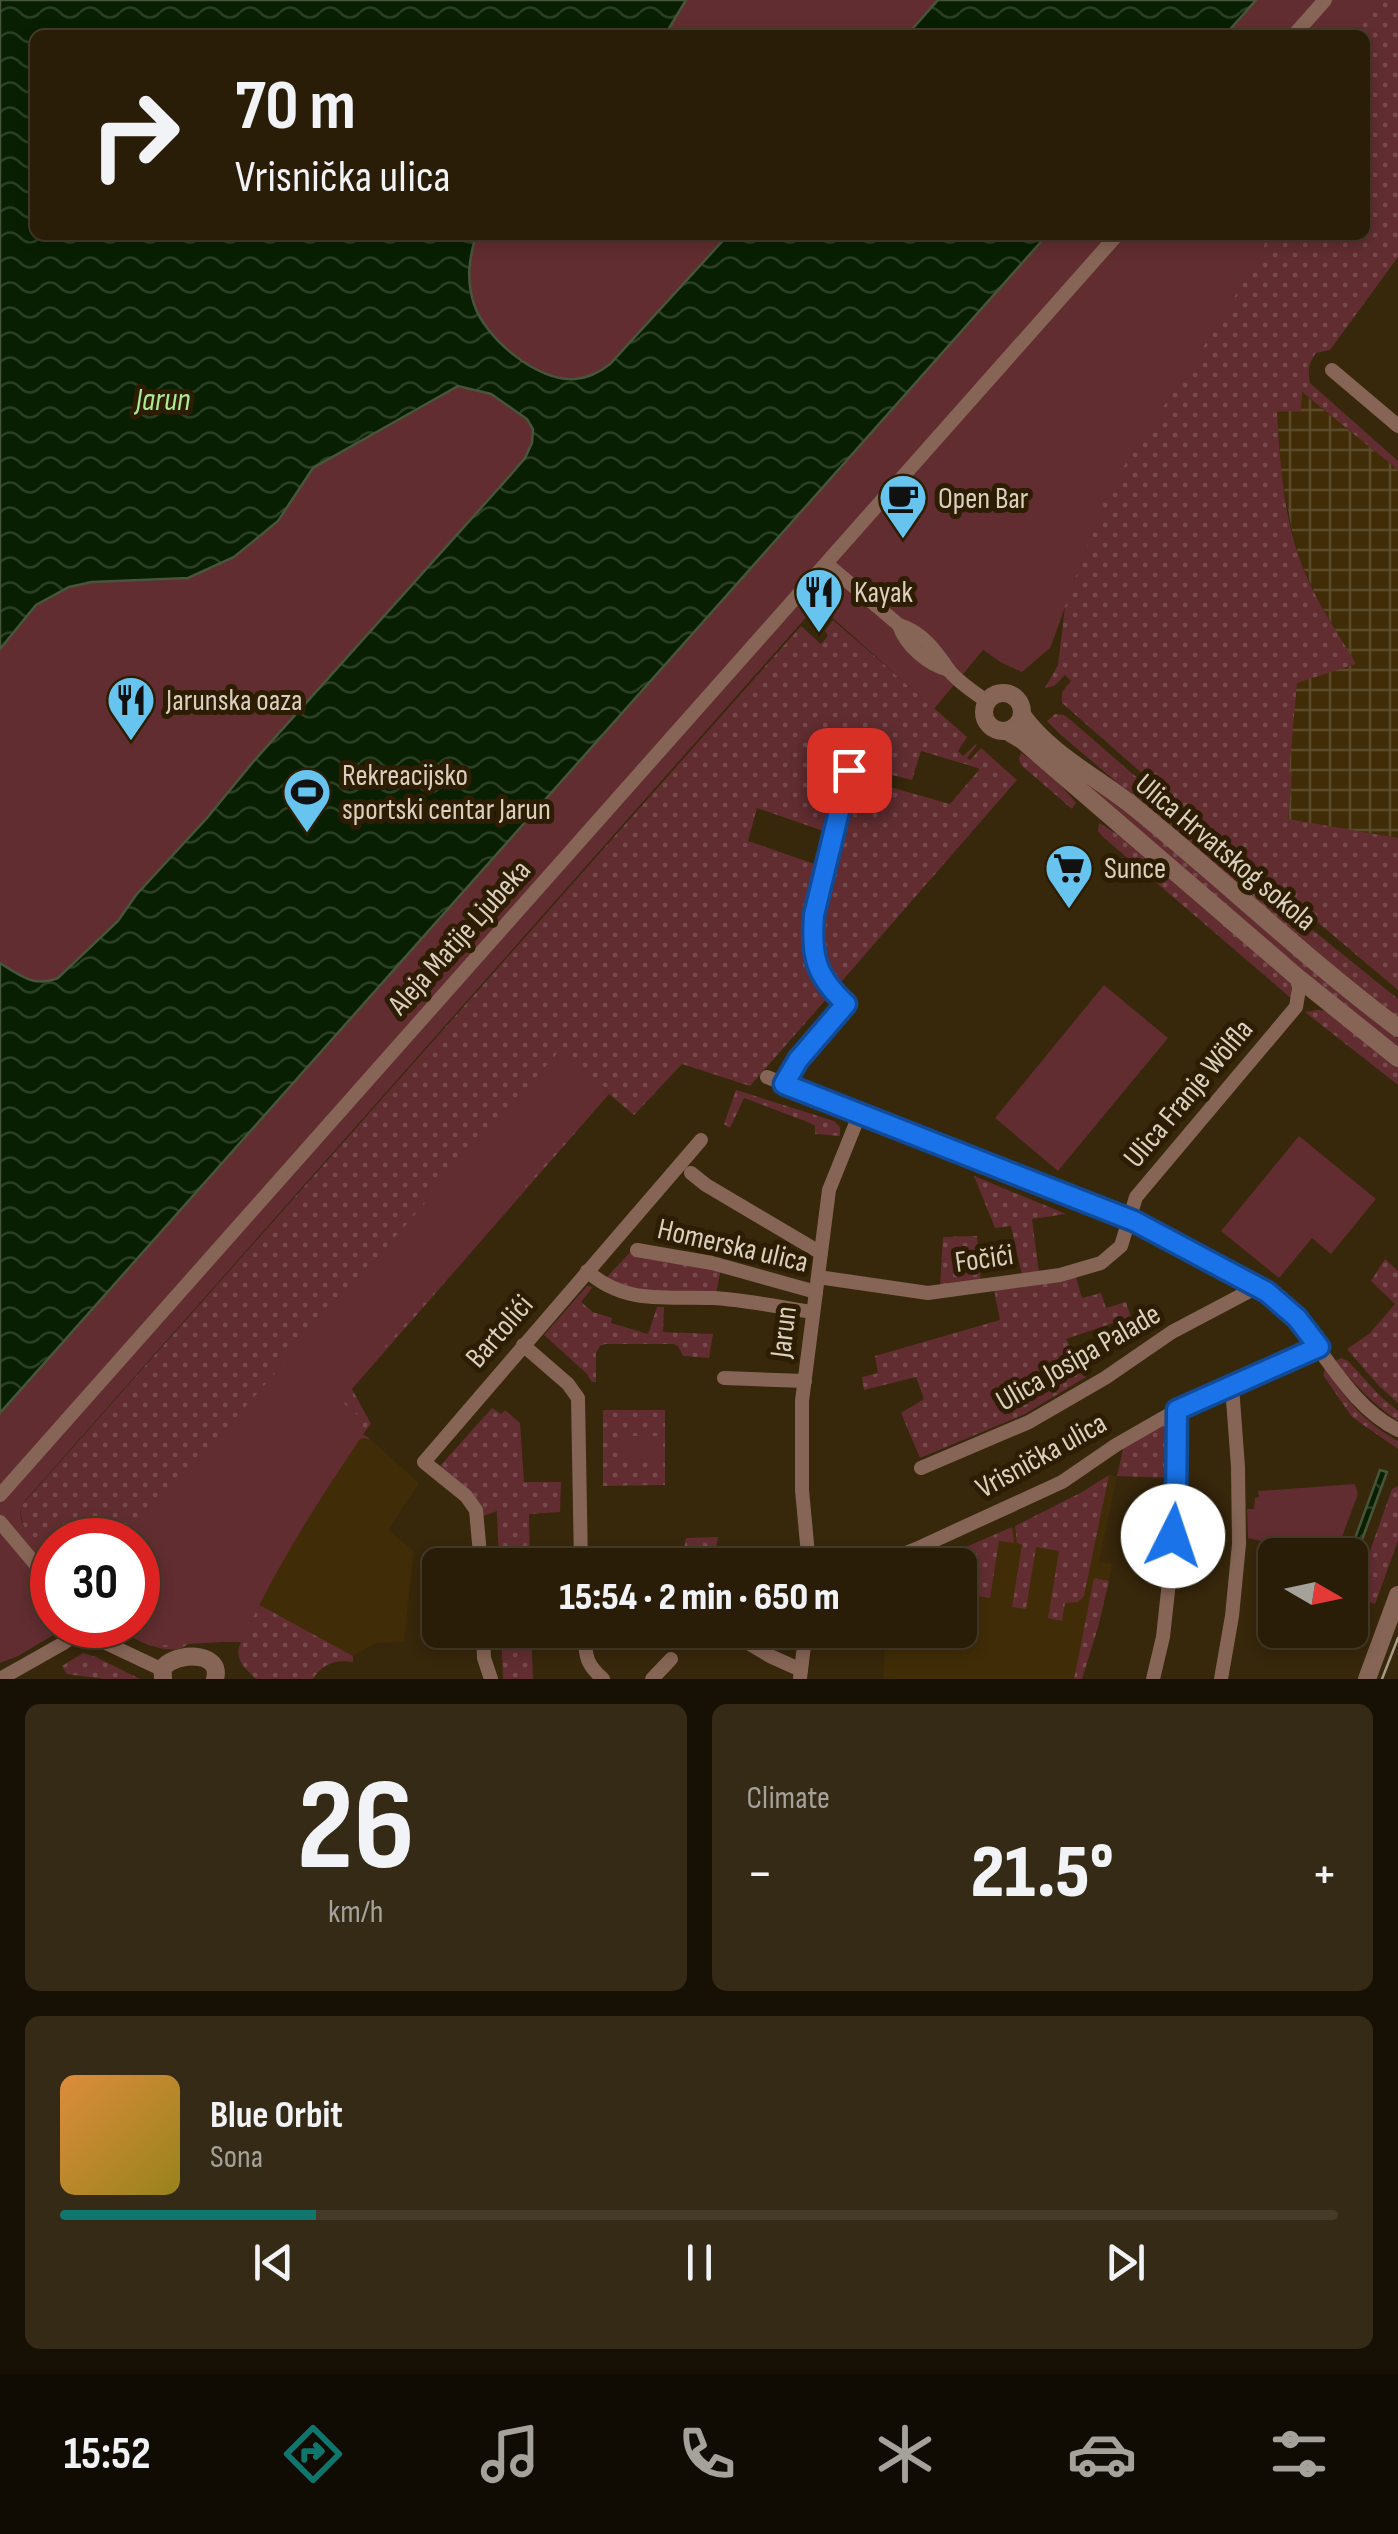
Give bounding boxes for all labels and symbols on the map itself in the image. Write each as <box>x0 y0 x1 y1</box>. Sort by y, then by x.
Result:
water label: Jarun <box>134 381 190 420</box>
cafe icon: Open Bar <box>877 472 929 540</box>
place label: Open Bar <box>938 481 1029 517</box>
restaurant icon: Kayak <box>793 566 845 634</box>
place label: Kayak <box>854 575 913 611</box>
restaurant icon: Jarunska oaza <box>105 674 157 742</box>
place label: Jarunska oaza <box>165 683 303 719</box>
pin <box>807 728 892 813</box>
place label: Rekreacijsko sportski centar Jarun <box>342 758 551 828</box>
sports icon: Rekreacijsko sportski centar Jarun <box>281 766 333 834</box>
street label: Ulica Hrvatskog sokola <box>1128 767 1323 939</box>
supermarket icon: Sunce <box>1043 842 1095 910</box>
place label: Sunce <box>1104 851 1166 887</box>
street label: Aleja Matije Ljubeka <box>380 853 539 1023</box>
street label: Ulica Franje Wölfla <box>1116 1012 1261 1175</box>
street label: Homerska ulica <box>654 1211 811 1281</box>
street label: Fočići <box>953 1237 1016 1281</box>
street label: Bartolići <box>458 1288 541 1375</box>
street label: Ulica Josipa Palade <box>990 1296 1167 1419</box>
street label: Jarun <box>763 1304 805 1361</box>
street label: Vrisnička ulica <box>970 1405 1113 1506</box>
position arrow <box>1121 1484 1225 1588</box>
speed limit sign: 30 <box>30 1518 160 1648</box>
north arrow <box>1258 1538 1368 1648</box>

